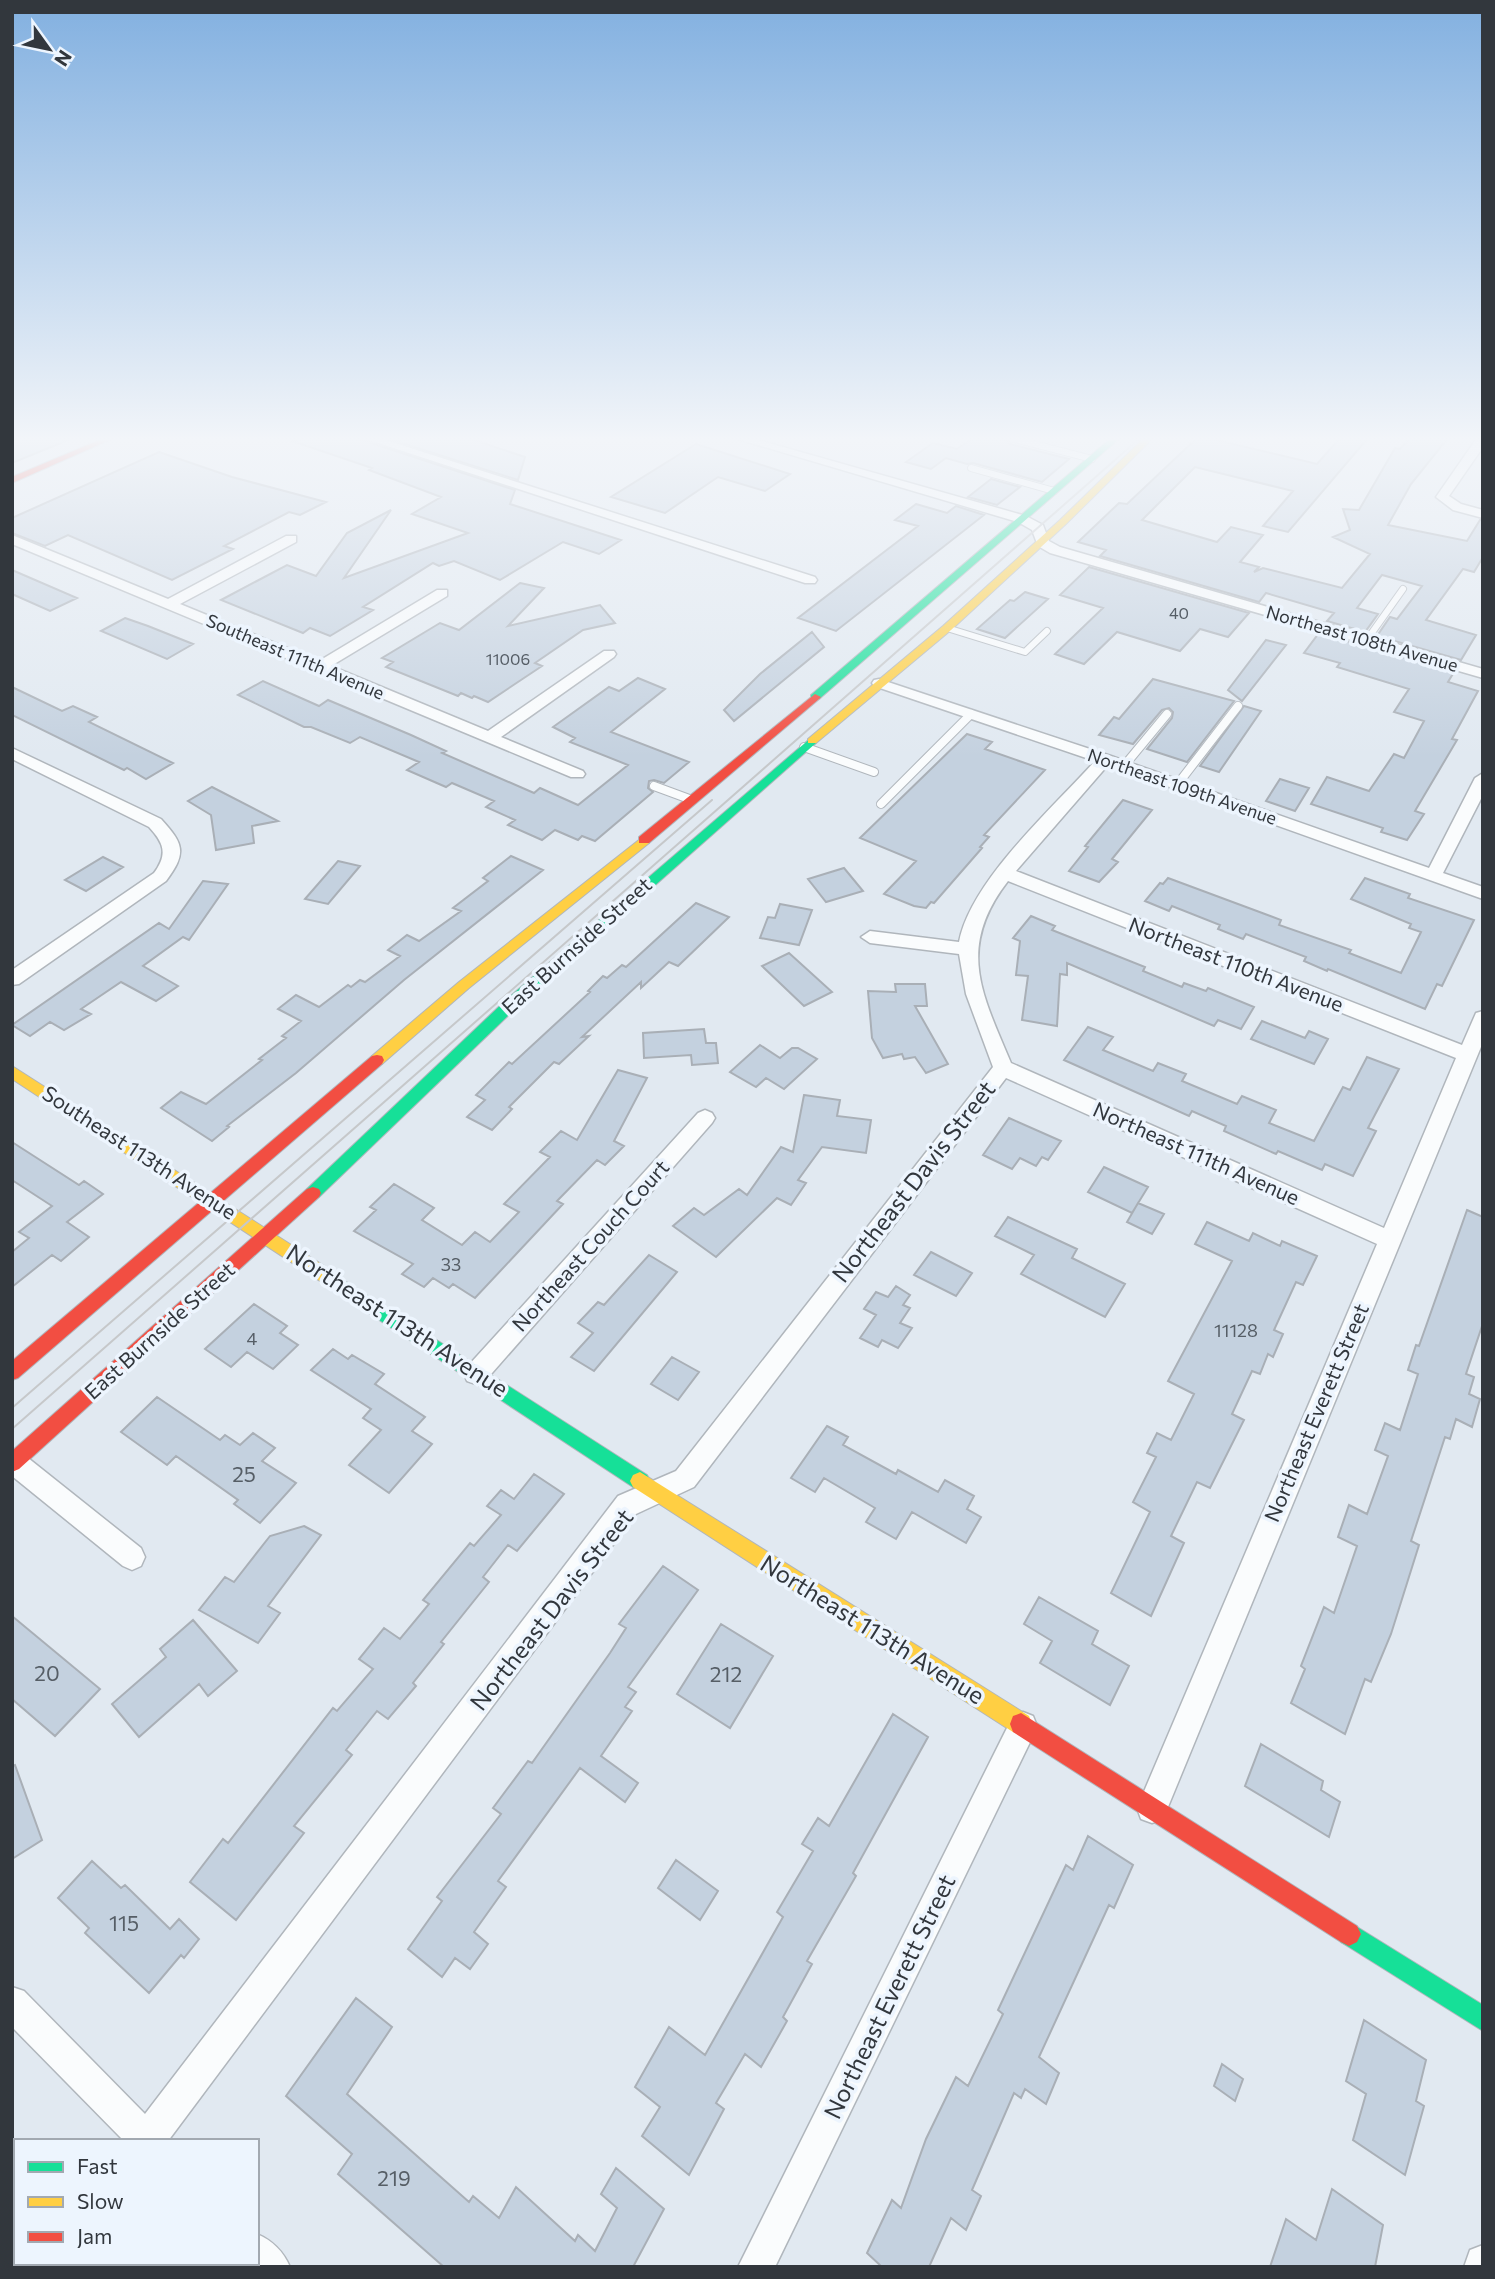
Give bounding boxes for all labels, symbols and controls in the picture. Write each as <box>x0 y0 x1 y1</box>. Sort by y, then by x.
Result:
north arrow <box>14 14 84 84</box>
text: N <box>50 46 77 71</box>
street label: Northeast 108th Avenue <box>1264 600 1461 676</box>
house number: 40 <box>1169 603 1189 622</box>
street label: Southeast 111th Avenue <box>203 609 388 704</box>
house number: 11006 <box>486 649 530 668</box>
street label: Northeast 109th Avenue <box>1085 743 1280 829</box>
street label: East Burnside Street <box>496 871 656 1019</box>
street label: Northeast 110th Avenue <box>1126 911 1347 1016</box>
street label: Northeast Davis Street <box>825 1074 1001 1288</box>
street label: Southeast 113th Avenue <box>38 1080 241 1224</box>
street label: Northeast 111th Avenue <box>1090 1096 1304 1209</box>
street label: Northeast Couch Court <box>506 1154 674 1336</box>
street label: Northeast 113th Avenue <box>282 1237 514 1402</box>
house number: 33 <box>441 1253 461 1275</box>
street label: East Burnside Street <box>79 1256 239 1404</box>
street label: Northeast Everett Street <box>1258 1299 1373 1525</box>
house number: 11128 <box>1214 1319 1258 1341</box>
house number: 4 <box>247 1327 258 1349</box>
house number: 25 <box>232 1461 256 1486</box>
street label: Northeast Davis Street <box>463 1502 639 1716</box>
street label: Northeast 113th Avenue <box>755 1548 990 1710</box>
house number: 20 <box>34 1660 60 1685</box>
house number: 212 <box>710 1661 742 1686</box>
street label: Northeast Everett Street <box>817 1869 961 2123</box>
house number: 115 <box>109 1910 139 1935</box>
legend <box>14 2139 259 2265</box>
text: Fast <box>77 2153 118 2178</box>
house number: 219 <box>377 2165 411 2190</box>
text: Slow <box>77 2188 124 2213</box>
text: Jam <box>77 2223 112 2248</box>

